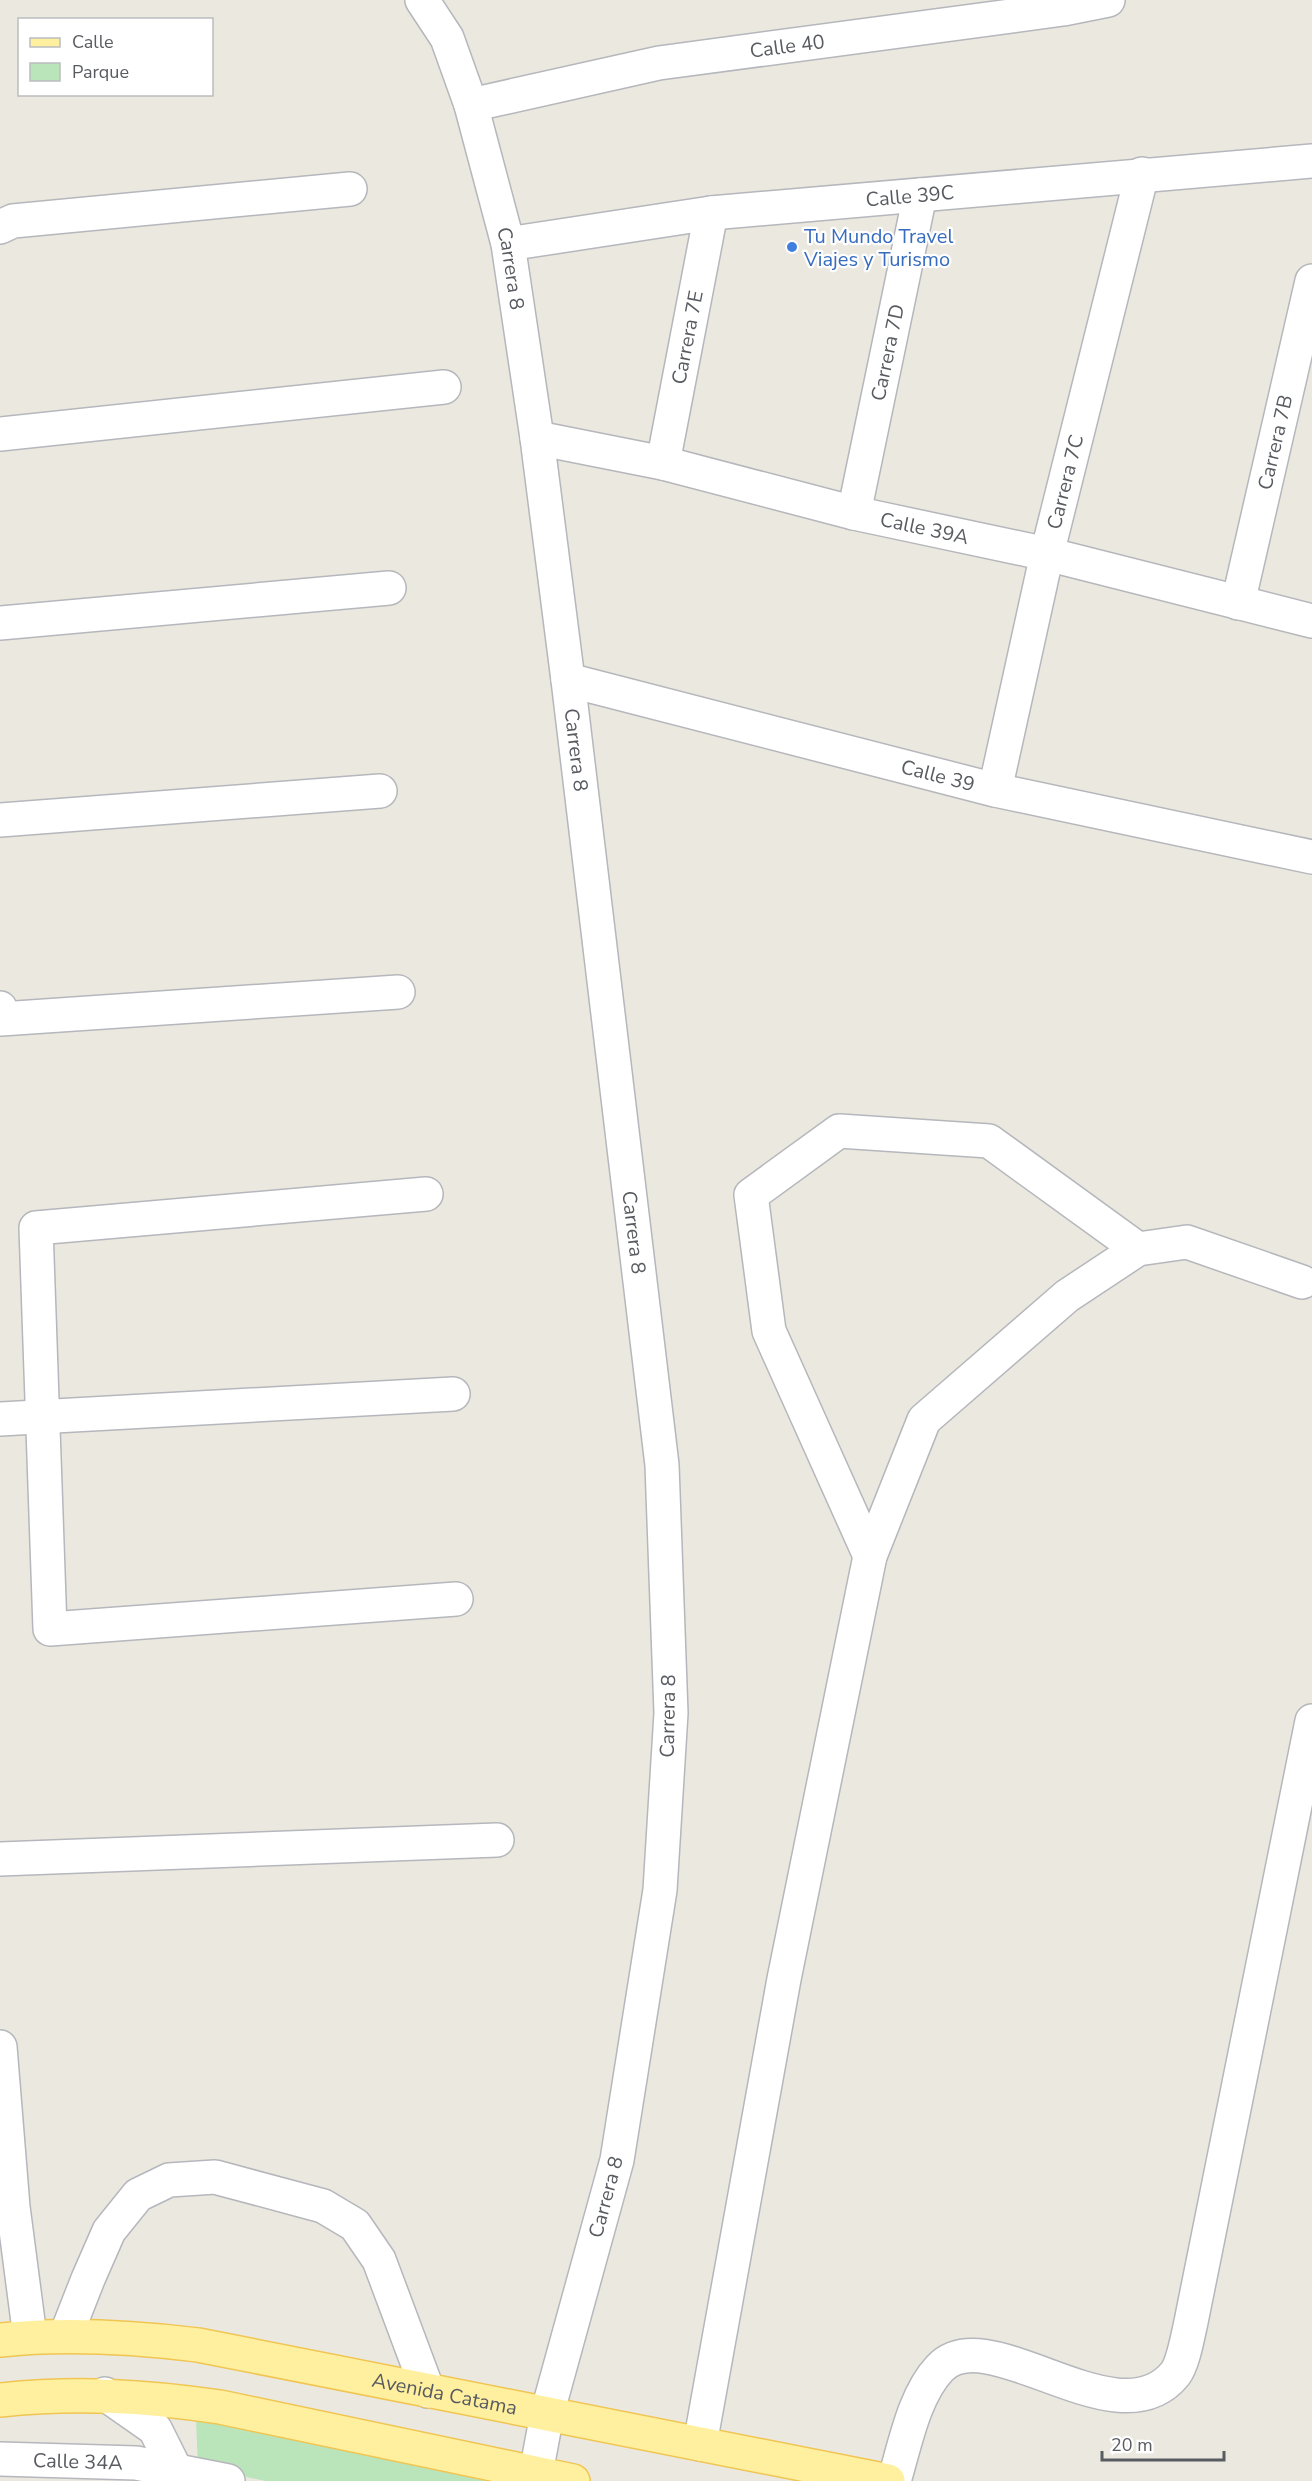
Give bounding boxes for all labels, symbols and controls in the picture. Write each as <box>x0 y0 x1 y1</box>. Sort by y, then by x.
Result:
legend <box>18 18 213 96</box>
street label: Calle 40 <box>748 27 826 64</box>
text: Calle <box>72 30 114 54</box>
text: Parque <box>72 60 129 84</box>
street label: Calle 39C <box>865 179 955 213</box>
place label: Tu Mundo Travel Viajes y Turismo <box>803 223 953 273</box>
street label: Carrera 8 <box>491 224 531 311</box>
marker: Tu Mundo Travel Viajes y Turismo <box>785 240 799 254</box>
street label: Carrera 7E <box>665 288 709 387</box>
street label: Carrera 7D <box>864 302 911 403</box>
street label: Carrera 7B <box>1251 392 1299 492</box>
street label: Carrera 7C <box>1040 432 1090 532</box>
street label: Calle 39A <box>878 505 972 551</box>
street label: Carrera 8 <box>558 707 595 793</box>
street label: Calle 39 <box>898 753 978 798</box>
street label: Carrera 8 <box>616 1189 653 1275</box>
street label: Carrera 8 <box>654 1674 682 1758</box>
street label: Carrera 8 <box>582 2153 630 2241</box>
street label: Avenida Catama <box>370 2366 520 2421</box>
scale bar <box>1102 2424 1224 2462</box>
text: 20 m <box>1111 2433 1153 2457</box>
street label: Calle 34A <box>33 2446 124 2476</box>

